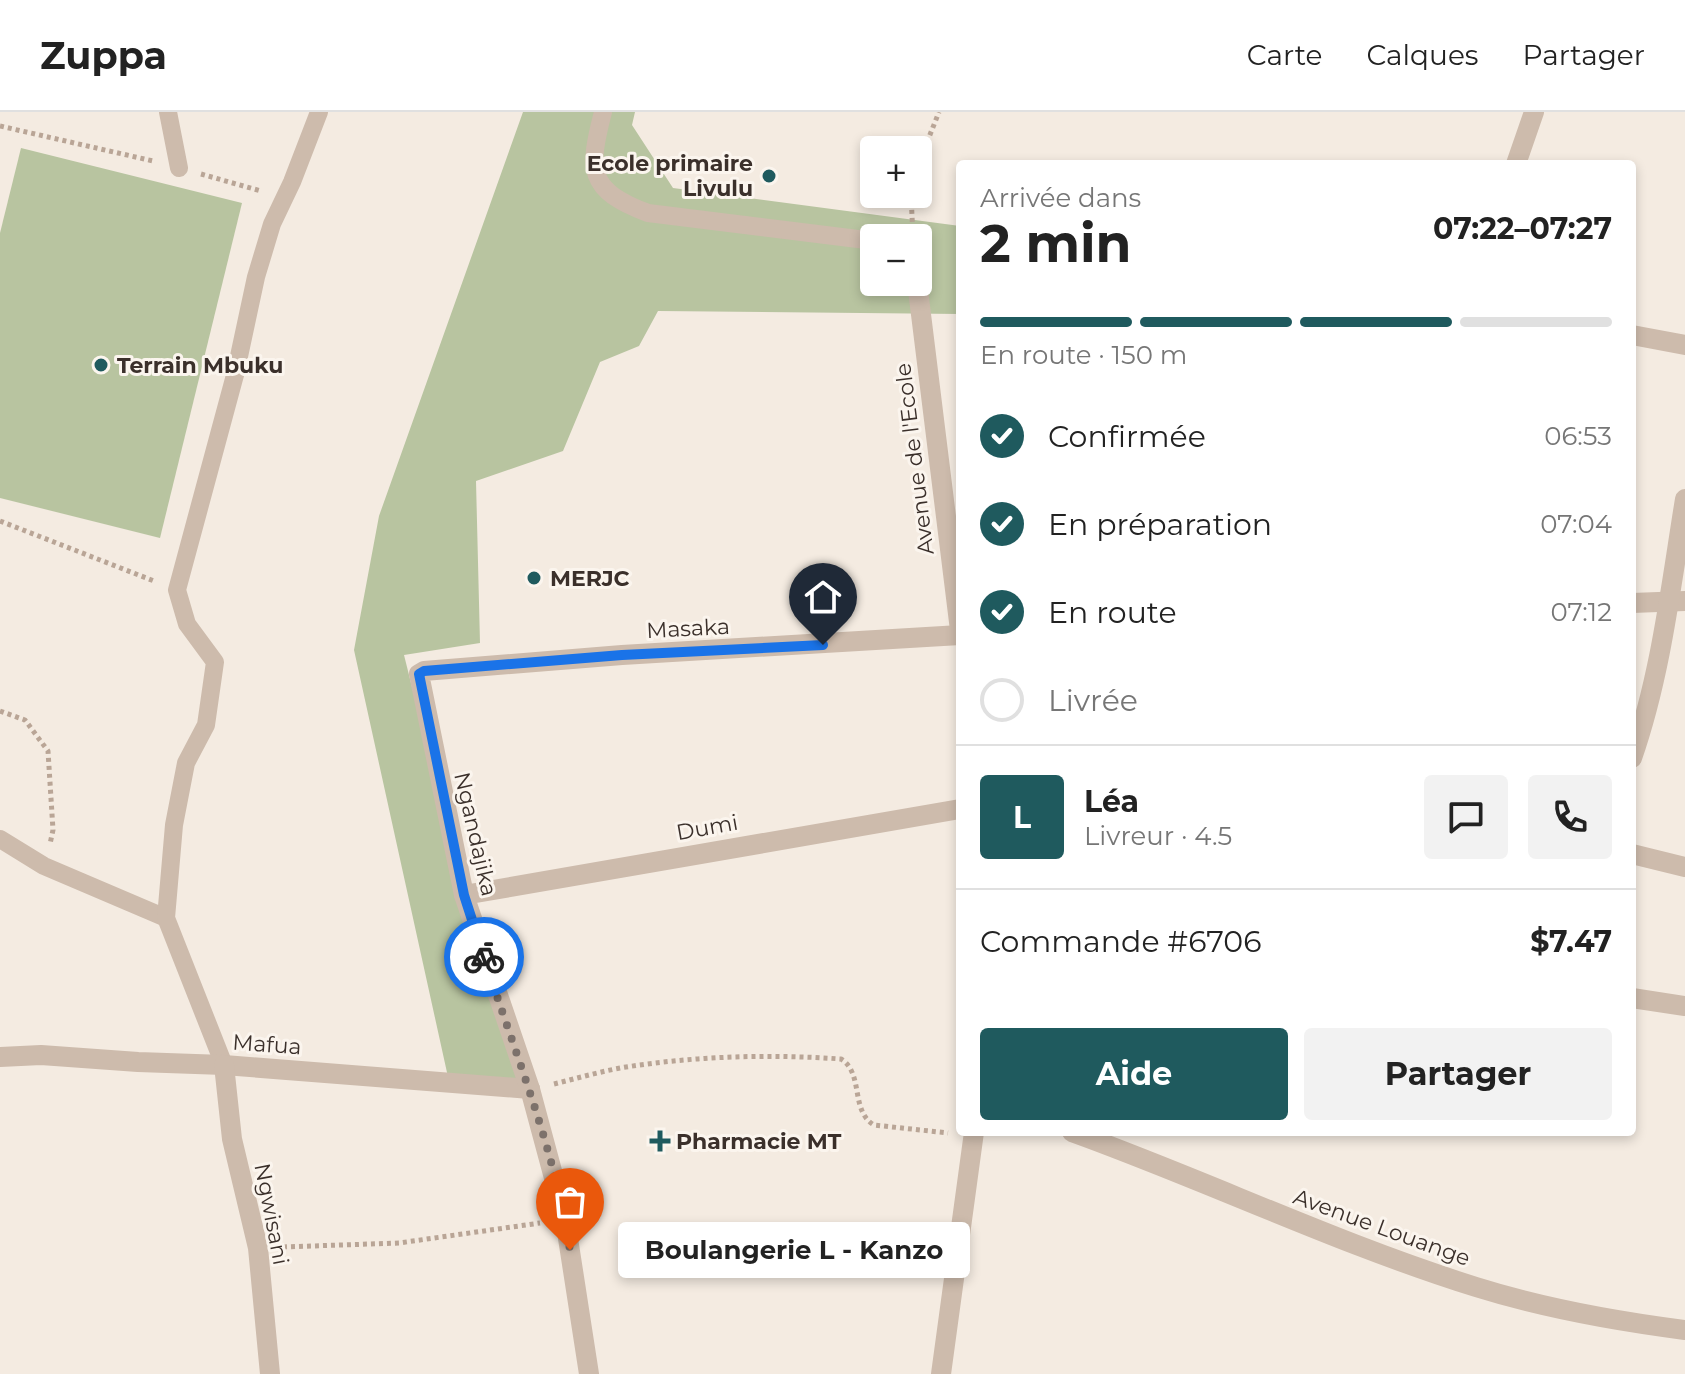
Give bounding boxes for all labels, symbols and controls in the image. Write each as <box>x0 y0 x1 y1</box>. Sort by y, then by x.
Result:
text: Zuppa <box>40 32 167 79</box>
text: Carte <box>1247 38 1322 72</box>
text: Calques <box>1366 38 1478 72</box>
text: Partager <box>1522 38 1645 72</box>
map controls <box>860 136 932 296</box>
button: + <box>860 136 932 208</box>
place label: Ecole primaire Livulu <box>587 150 753 202</box>
marker: Ecole primaire Livulu <box>760 167 778 185</box>
text: Arrivée dans <box>980 182 1141 214</box>
text: 07:22–07:27 <box>1433 210 1612 247</box>
text: 2 min <box>980 212 1132 275</box>
button: − <box>860 224 932 296</box>
text: En route · 150 m <box>980 339 1187 371</box>
place label: Terrain Mbuku <box>117 352 283 379</box>
marker: Terrain Mbuku <box>92 356 110 374</box>
street label: Avenue de l'Ecole <box>889 362 940 556</box>
icon: check <box>980 414 1024 458</box>
text: Confirmée <box>1048 418 1206 455</box>
text: 06:53 <box>1544 420 1612 452</box>
icon: check <box>980 502 1024 546</box>
text: En préparation <box>1048 506 1272 543</box>
text: 07:04 <box>1540 508 1612 540</box>
pin <box>789 563 857 645</box>
place label: MERJC <box>550 565 630 592</box>
marker: MERJC <box>525 569 543 587</box>
icon: home <box>801 575 845 619</box>
icon: check <box>980 590 1024 634</box>
text: En route <box>1048 594 1177 631</box>
text: 07:12 <box>1551 596 1612 628</box>
street label: Masaka <box>646 613 730 644</box>
text: Livrée <box>1048 682 1138 719</box>
street label: Ngandajika <box>448 769 503 899</box>
button: chat <box>1424 775 1508 859</box>
button: phone <box>1528 775 1612 859</box>
text: Léa <box>1084 783 1139 820</box>
text: L <box>1013 799 1031 836</box>
street label: Dumi <box>674 809 740 846</box>
text: Livreur · 4.5 <box>1084 820 1232 852</box>
courier <box>444 917 524 997</box>
text: Commande #6706 <box>980 923 1261 960</box>
text: $7.47 <box>1530 923 1612 960</box>
icon: bike <box>462 935 506 979</box>
button: Aide <box>980 1028 1288 1120</box>
button: Partager <box>1304 1028 1612 1120</box>
street label: Mafua <box>231 1029 302 1060</box>
place label: Pharmacie MT <box>676 1128 842 1155</box>
marker: Pharmacie MT <box>651 1132 669 1150</box>
street label: Ngwisani <box>248 1161 295 1267</box>
pin <box>536 1168 604 1250</box>
icon: bag <box>548 1180 592 1224</box>
street label: Avenue Louange <box>1290 1183 1474 1272</box>
callout: Boulangerie L - Kanzo <box>618 1222 970 1278</box>
text: Boulangerie L - Kanzo <box>645 1234 943 1266</box>

